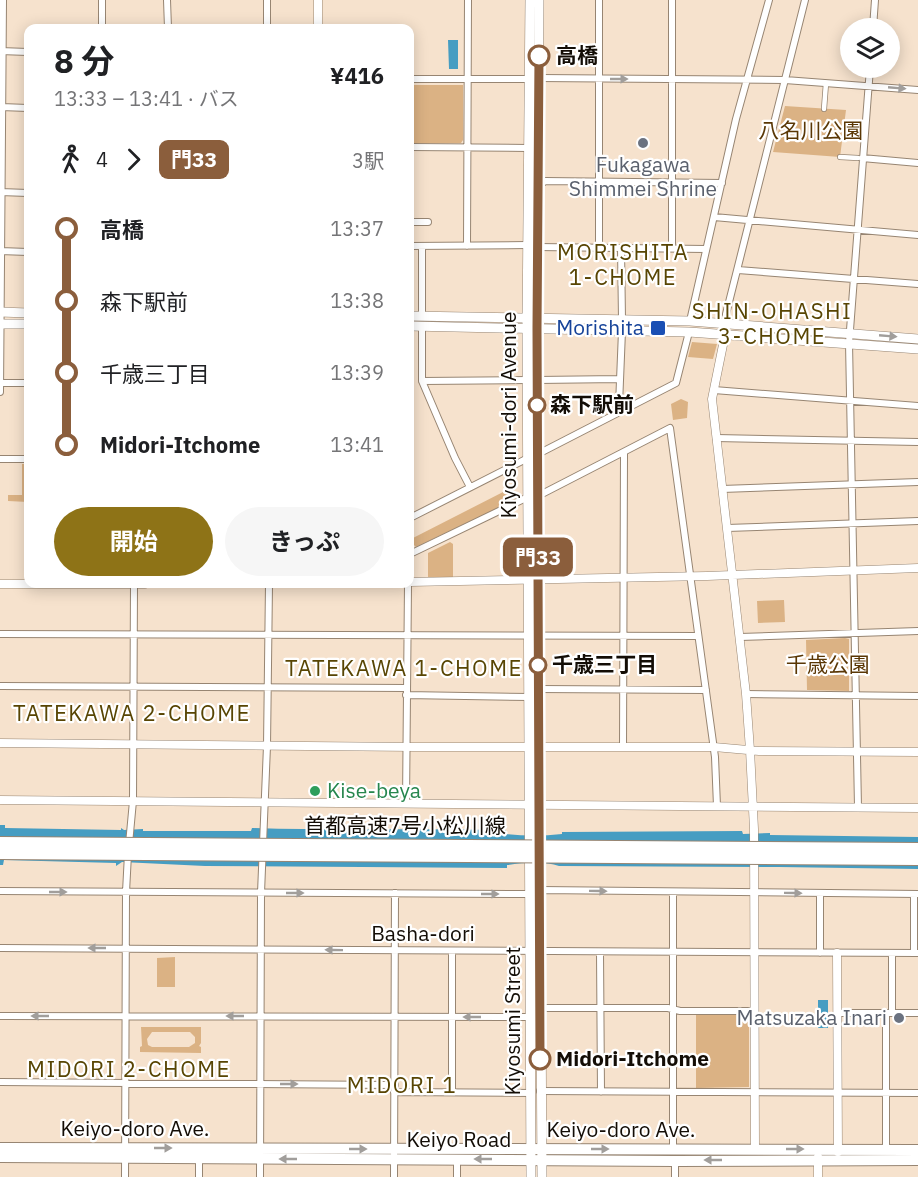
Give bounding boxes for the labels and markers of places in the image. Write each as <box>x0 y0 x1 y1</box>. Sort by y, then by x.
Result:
place label: 高橋 <box>556 41 598 69</box>
marker: 高橋 <box>528 45 550 67</box>
marker: Fukagawa Shimmei Shrine <box>636 136 650 150</box>
place label: Fukagawa Shimmei Shrine <box>569 150 717 202</box>
place label: Morishita <box>556 313 644 341</box>
marker: Morishita <box>649 319 667 337</box>
place label: 森下駅前 <box>550 390 634 418</box>
marker: 森下駅前 <box>528 396 546 414</box>
place label: 千歳三丁目 <box>552 650 657 678</box>
marker: 千歳三丁目 <box>529 656 547 674</box>
place label: Kise-beya <box>327 776 421 804</box>
marker: Kise-beya <box>308 784 322 798</box>
place label: Matsuzaka Inari <box>737 1003 887 1031</box>
marker: Matsuzaka Inari <box>892 1011 906 1025</box>
place label: Midori-Itchome <box>556 1044 709 1072</box>
marker: Midori-Itchome <box>529 1048 551 1070</box>

